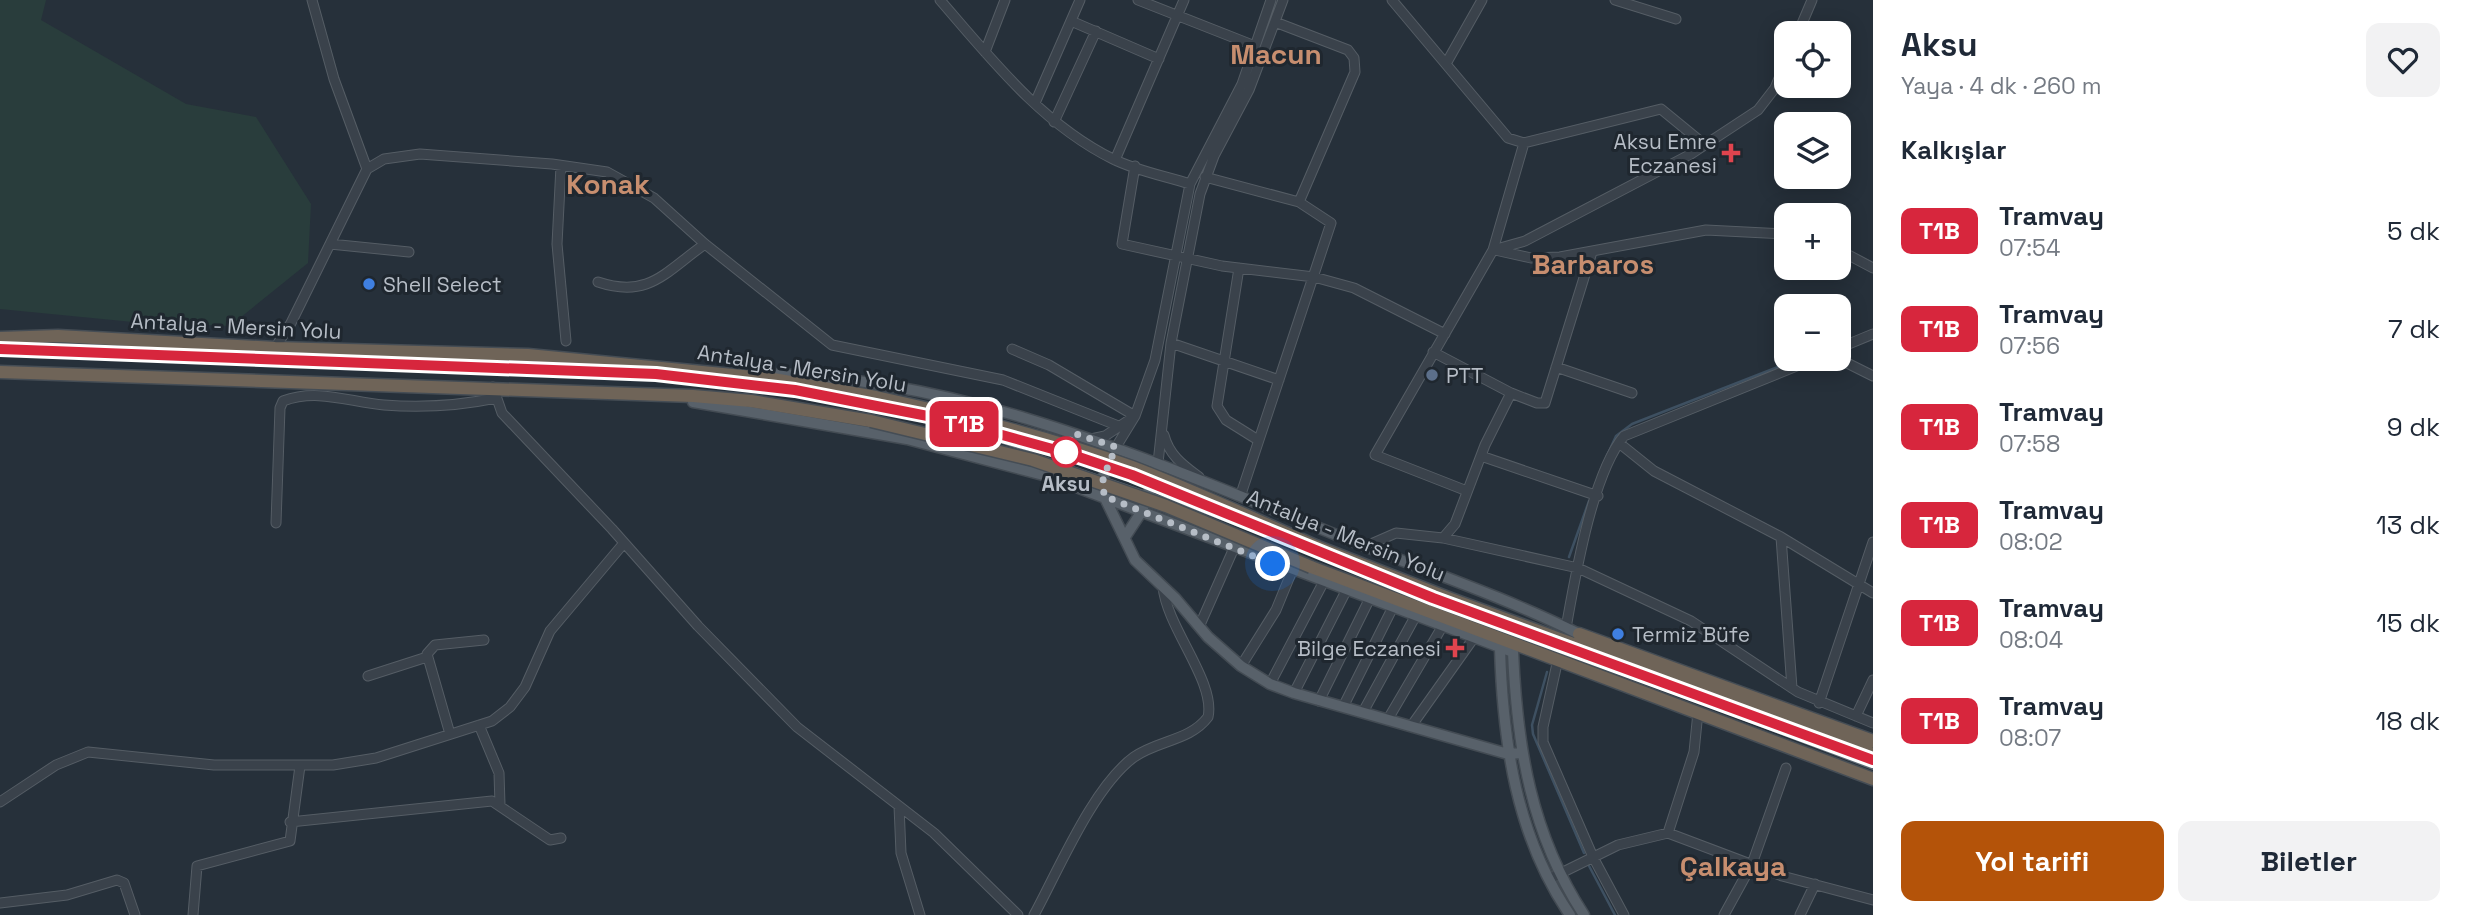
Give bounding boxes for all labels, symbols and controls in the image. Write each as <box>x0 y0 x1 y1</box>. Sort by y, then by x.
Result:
map controls <box>1774 21 1851 371</box>
button: locate <box>1774 21 1851 98</box>
button: heart <box>2366 23 2440 97</box>
text: Aksu <box>1901 24 1978 66</box>
district label: Macun <box>1230 36 1322 72</box>
text: Yaya · 4 dk · 260 m <box>1901 71 2102 101</box>
button: layers <box>1774 112 1851 189</box>
place label: Aksu Emre Eczanesi <box>1614 128 1717 179</box>
text: Kalkışlar <box>1901 133 2007 167</box>
marker: Aksu Emre Eczanesi <box>1723 145 1739 161</box>
district label: Konak <box>566 166 650 202</box>
text: Tramvay <box>1999 199 2104 233</box>
button: + <box>1774 203 1851 280</box>
text: 5 dk <box>2387 214 2440 248</box>
text: T1B <box>1919 215 1960 246</box>
text: 07:54 <box>1999 233 2060 263</box>
district label: Barbaros <box>1532 246 1654 282</box>
place label: Shell Select <box>383 271 502 298</box>
marker: Shell Select <box>361 276 377 292</box>
button: − <box>1774 294 1851 371</box>
text: Tramvay <box>1999 297 2104 331</box>
street label: Antalya - Mersin Yolu <box>130 307 342 345</box>
text: 7 dk <box>2388 312 2440 346</box>
text: T1B <box>1919 313 1960 344</box>
text: 07:56 <box>1999 331 2060 361</box>
street label: Antalya - Mersin Yolu <box>696 338 908 398</box>
place label: PTT <box>1446 362 1483 389</box>
marker: PTT <box>1424 367 1440 383</box>
text: Tramvay <box>1999 395 2104 429</box>
line badge: T1B <box>924 401 1004 447</box>
text: T1B <box>944 408 984 439</box>
text: 9 dk <box>2387 410 2440 444</box>
text: T1B <box>1919 411 1960 442</box>
text: 07:58 <box>1999 429 2060 459</box>
marker: Aksu <box>1051 437 1081 467</box>
place label: Aksu <box>1042 470 1090 497</box>
street label: Antalya - Mersin Yolu <box>1243 483 1449 587</box>
text: Tramvay <box>1999 493 2104 527</box>
text: 13 dk <box>2376 508 2440 542</box>
text: T1B <box>1919 509 1960 540</box>
text: 08:02 <box>1999 527 2063 557</box>
your location <box>1255 546 1290 581</box>
text: Tramvay <box>1999 591 2104 625</box>
text: 15 dk <box>2376 606 2440 640</box>
text: T1B <box>1919 607 1960 638</box>
place label: Termiz Büfe <box>1632 621 1750 648</box>
text: 08:04 <box>1999 625 2063 655</box>
marker: Termiz Büfe <box>1610 626 1626 642</box>
place label: Bilge Eczanesi <box>1297 635 1441 662</box>
marker: Bilge Eczanesi <box>1447 640 1463 656</box>
text: Tramvay <box>1999 689 2104 723</box>
text: 18 dk <box>2376 704 2440 738</box>
text: T1B <box>1919 705 1960 736</box>
text: 08:07 <box>1999 723 2061 753</box>
button: Yol tarifi <box>1901 821 2164 901</box>
button: Biletler <box>2178 821 2440 901</box>
district label: Çalkaya <box>1680 848 1786 884</box>

